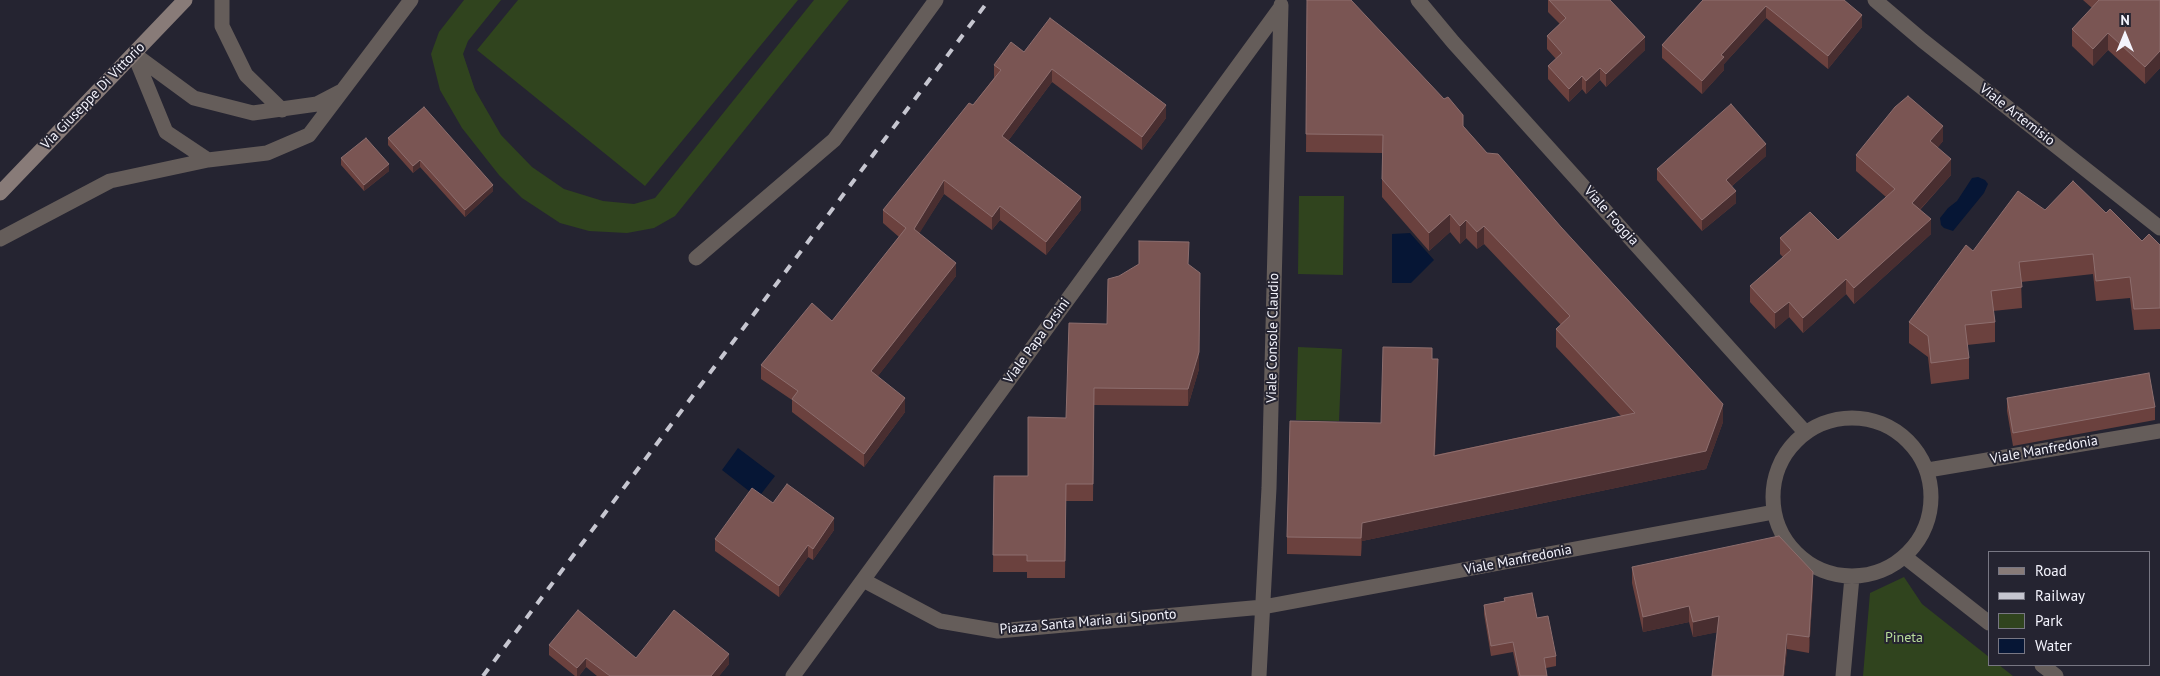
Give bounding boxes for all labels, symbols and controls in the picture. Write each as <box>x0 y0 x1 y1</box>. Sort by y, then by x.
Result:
north arrow <box>2100 10 2150 60</box>
text: N <box>2120 11 2130 29</box>
street label: Via Giuseppe Di Vittorio <box>37 39 149 153</box>
street label: Viale Artemisio <box>1976 80 2058 150</box>
street label: Viale Foggia <box>1580 183 1642 249</box>
street label: Viale Console Claudio <box>1263 273 1283 403</box>
street label: Viale Papa Orsini <box>1000 295 1074 387</box>
street label: Viale Manfredonia <box>1989 432 2099 468</box>
street label: Viale Manfredonia <box>1463 541 1573 579</box>
legend <box>1988 551 2150 666</box>
text: Road <box>2035 561 2067 580</box>
text: Railway <box>2035 586 2085 605</box>
street label: Piazza Santa Maria di Siponto <box>999 606 1177 638</box>
text: Park <box>2035 611 2063 630</box>
park label: Pineta <box>1885 630 1923 646</box>
text: Water <box>2035 636 2072 655</box>

